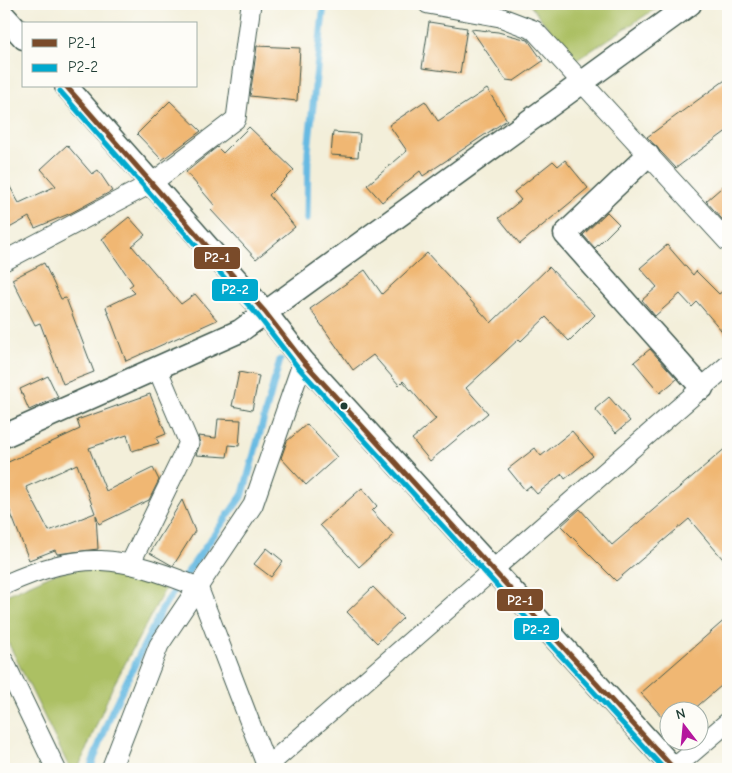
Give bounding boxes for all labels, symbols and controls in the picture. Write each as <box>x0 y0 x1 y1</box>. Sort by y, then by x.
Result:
legend <box>22 22 198 88</box>
text: P2-1 <box>68 34 96 52</box>
text: P2-2 <box>68 58 98 76</box>
line badge: P2-1 <box>193 246 241 270</box>
text: P2-1 <box>204 249 230 266</box>
line badge: P2-2 <box>211 278 259 302</box>
text: P2-2 <box>221 281 249 298</box>
unlabelled marker <box>339 401 349 411</box>
line badge: P2-1 <box>496 588 544 612</box>
text: P2-1 <box>507 592 533 609</box>
line badge: P2-2 <box>513 617 560 641</box>
text: P2-2 <box>522 621 550 638</box>
north arrow <box>660 700 710 750</box>
text: N <box>674 705 687 723</box>

